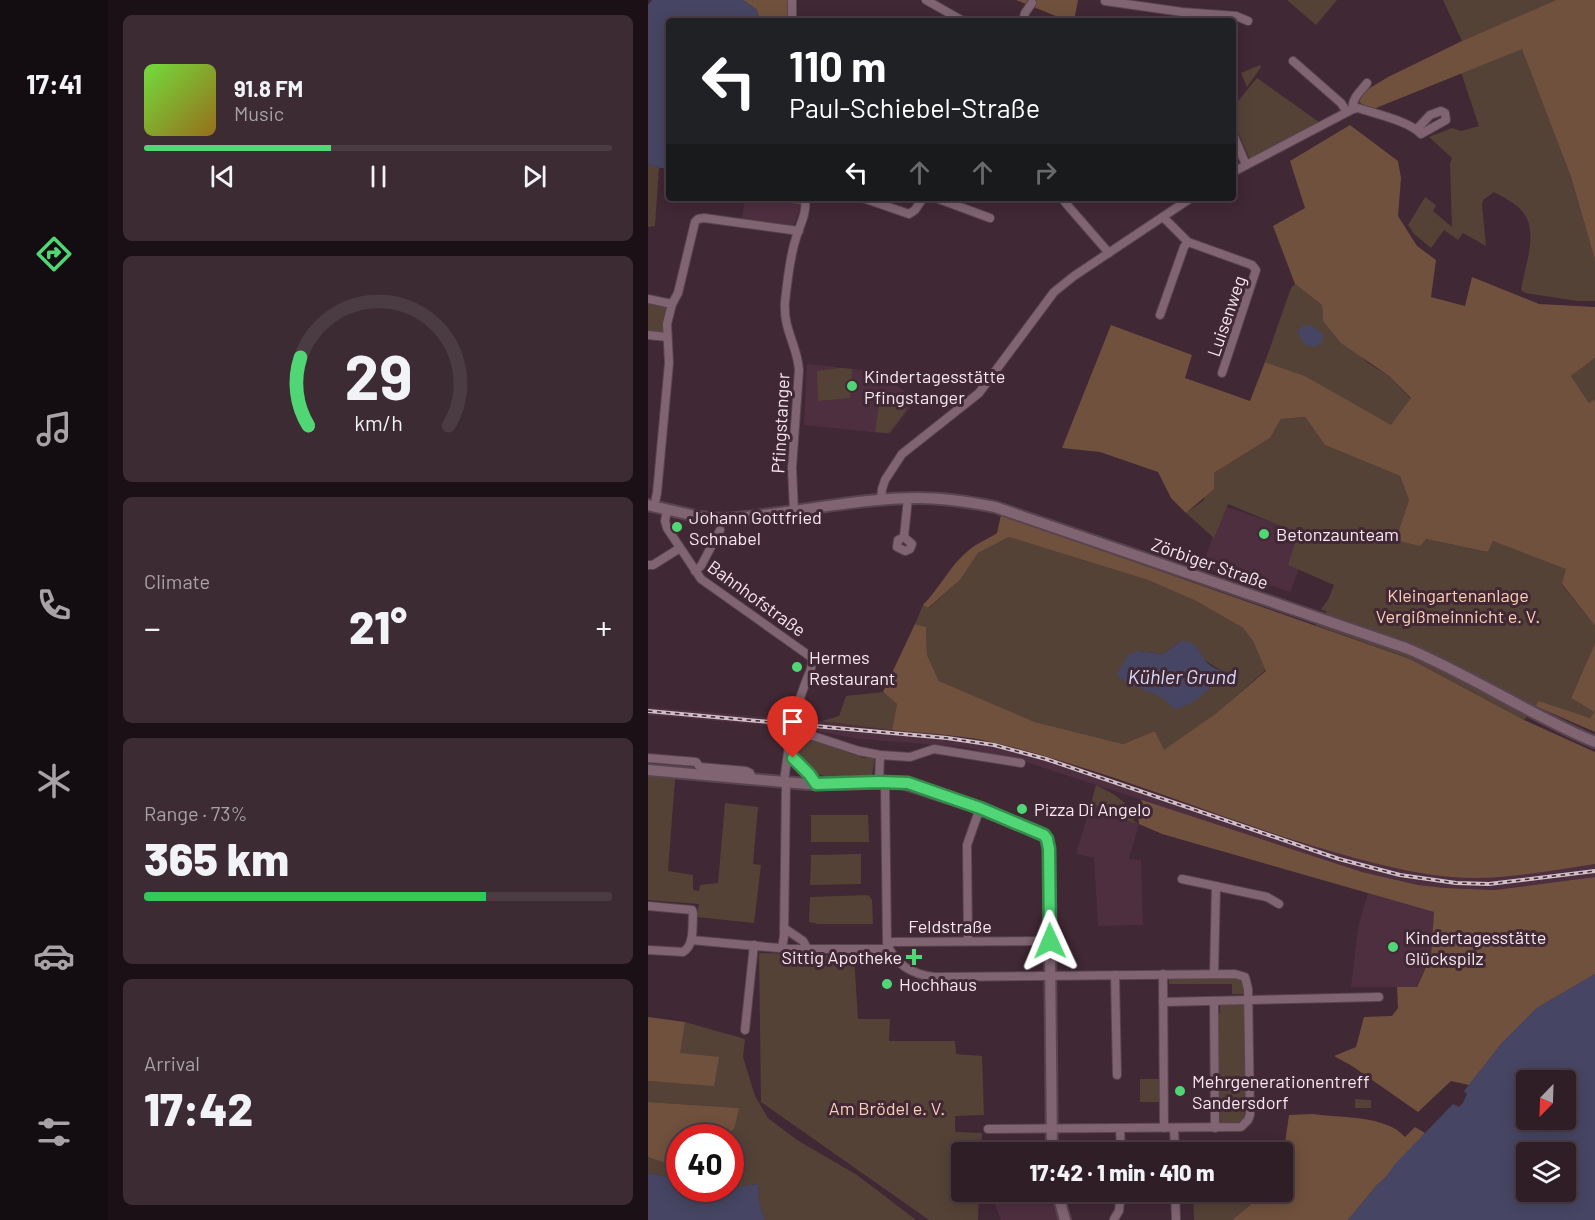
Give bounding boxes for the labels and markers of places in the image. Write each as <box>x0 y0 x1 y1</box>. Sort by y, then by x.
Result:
place label: Kindertagesstätte Pfingstanger <box>864 365 1005 408</box>
marker: Kindertagesstätte Pfingstanger <box>845 379 859 393</box>
place label: Johann Gottfried Schnabel <box>689 506 822 549</box>
marker: Johann Gottfried Schnabel <box>670 520 684 534</box>
place label: Betonzaunteam <box>1276 523 1399 545</box>
marker: Betonzaunteam <box>1257 527 1271 541</box>
place label: Hermes Restaurant <box>809 646 895 689</box>
marker: Hermes Restaurant <box>790 660 804 674</box>
pin <box>767 696 818 758</box>
place label: Pizza Di Angelo <box>1034 798 1151 820</box>
marker: Pizza Di Angelo <box>1015 802 1029 816</box>
place label: Kindertagesstätte Glückspilz <box>1405 926 1546 969</box>
marker: Kindertagesstätte Glückspilz <box>1386 940 1400 954</box>
place label: Sittig Apotheke <box>782 946 902 968</box>
marker: Sittig Apotheke <box>907 950 921 964</box>
place label: Hochhaus <box>899 973 977 995</box>
marker: Hochhaus <box>880 977 894 991</box>
place label: Mehrgenerationentreff Sandersdorf <box>1192 1070 1370 1113</box>
marker: Mehrgenerationentreff Sandersdorf <box>1173 1084 1187 1098</box>

